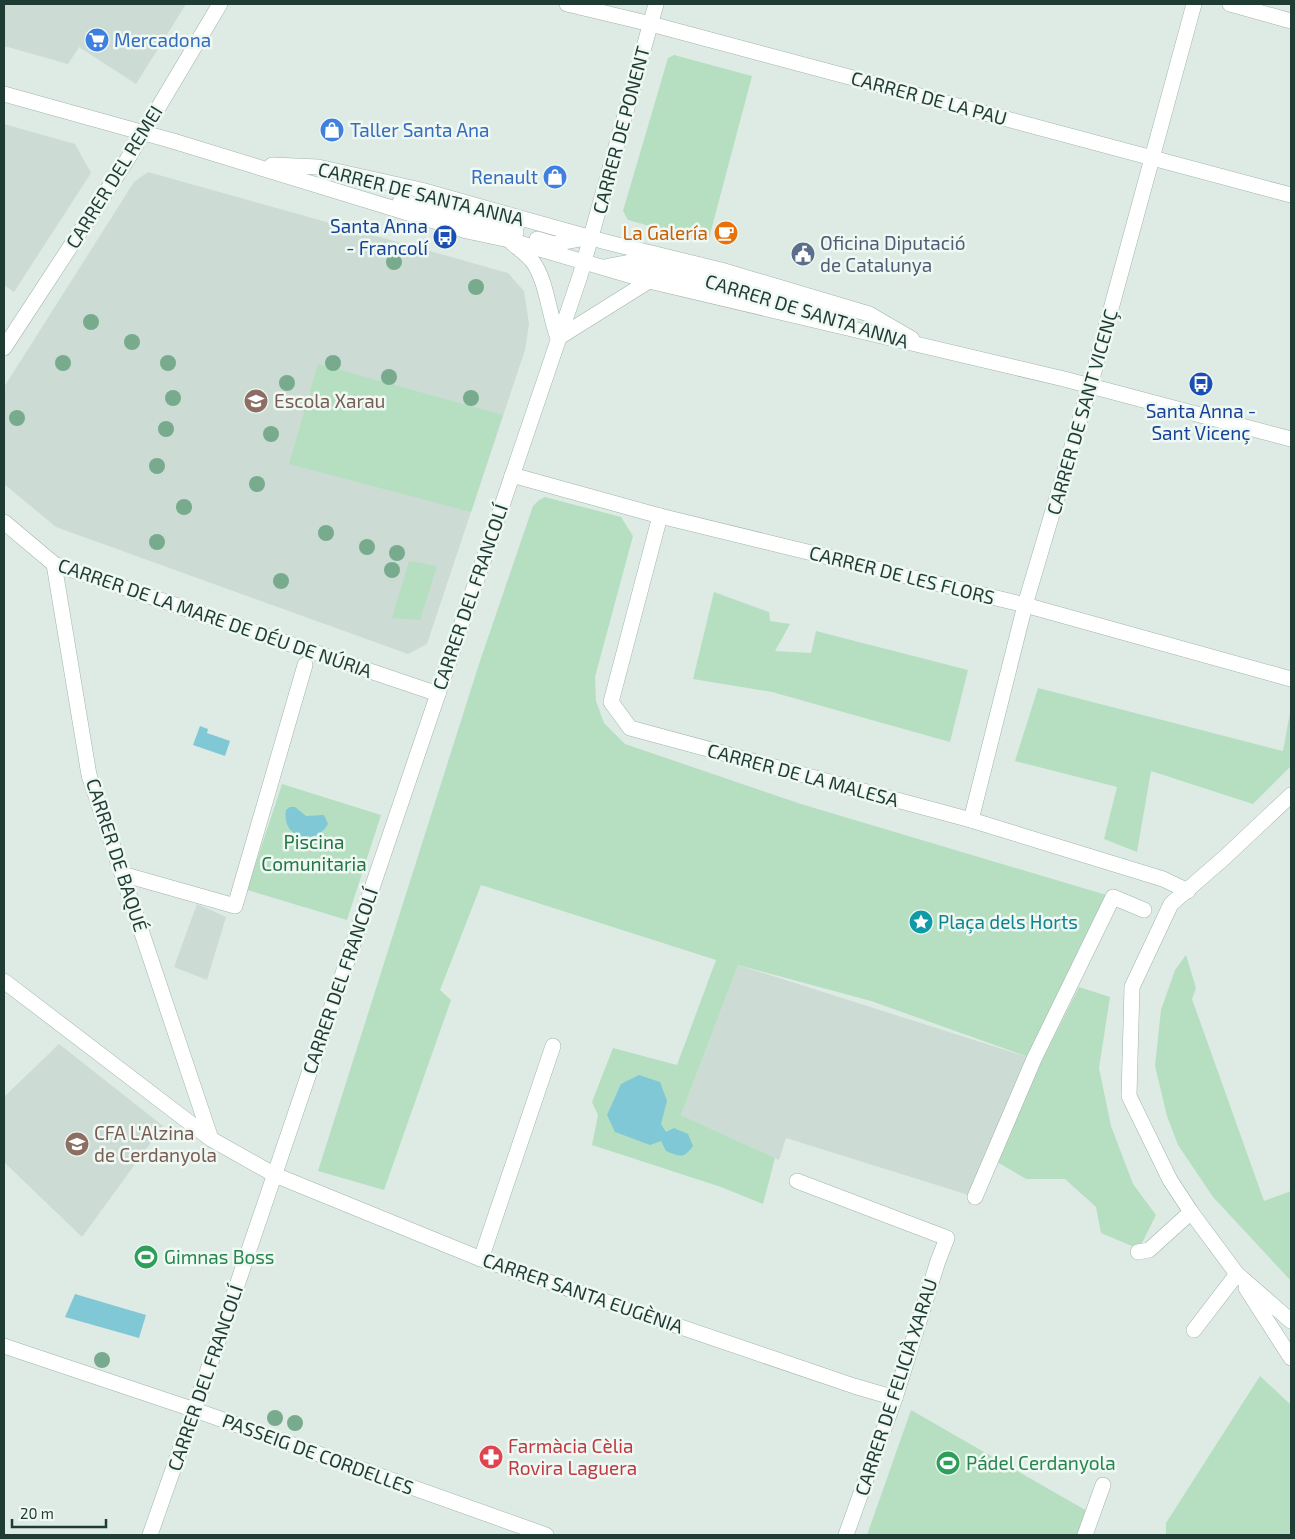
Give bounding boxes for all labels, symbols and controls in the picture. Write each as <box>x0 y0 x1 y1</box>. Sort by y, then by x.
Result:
supermarket icon: Mercadona <box>84 27 110 53</box>
place label: Mercadona <box>114 28 211 51</box>
street label: CARRER DE PONENT <box>587 44 654 216</box>
street label: CARRER DE LA PAU <box>849 66 1010 129</box>
street label: CARRER DEL REMEI <box>60 101 167 252</box>
shop icon: Taller Santa Ana <box>319 117 345 143</box>
place label: Taller Santa Ana <box>350 118 490 141</box>
street label: CARRER DE SANTA ANNA <box>316 157 527 230</box>
shop icon: Renault <box>542 164 568 190</box>
place label: Renault <box>471 165 538 188</box>
place label: Santa Anna - Francolí <box>330 214 429 259</box>
cafe icon: La Galería <box>713 220 739 246</box>
place label: La Galería <box>623 221 708 244</box>
bus stop icon: Santa Anna - Francolí <box>432 224 458 250</box>
place label: Oficina Diputació de Catalunya <box>820 231 966 276</box>
public building icon: Oficina Diputació de Catalunya <box>790 241 816 267</box>
street label: CARRER DE SANTA ANNA <box>703 269 912 353</box>
street label: CARRER DE SANT VICENÇ <box>1041 306 1123 518</box>
bus stop icon: Santa Anna - Sant Vicenç <box>1188 371 1214 397</box>
school or university icon: Escola Xarau <box>243 388 269 414</box>
place label: Escola Xarau <box>274 389 385 412</box>
place label: Santa Anna - Sant Vicenç <box>1146 399 1256 445</box>
street label: CARRER DEL FRANCOLÍ <box>427 500 512 693</box>
street label: CARRER DE LES FLORS <box>807 540 997 609</box>
street label: CARRER DE LA MARE DE DÉU DE NÚRIA <box>55 553 375 682</box>
street label: CARRER DE LA MALESA <box>705 738 901 811</box>
street label: CARRER DE BAQUÉ <box>82 775 153 934</box>
park label: Piscina Comunitaria <box>261 830 367 875</box>
street label: CARRER DEL FRANCOLÍ <box>297 884 382 1077</box>
place icon: Plaça dels Horts <box>908 909 934 935</box>
place label: Plaça dels Horts <box>938 910 1078 934</box>
place label: CFA L'Alzina de Cerdanyola <box>94 1121 217 1166</box>
school or university icon: CFA L'Alzina de Cerdanyola <box>64 1131 90 1157</box>
sports icon: Gimnas Boss <box>133 1244 159 1270</box>
place label: Gimnas Boss <box>164 1245 275 1268</box>
street label: CARRER SANTA EUGÈNIA <box>480 1247 686 1338</box>
street label: CARRER DE FELICIÀ XARAU <box>850 1275 942 1498</box>
street label: CARRER DEL FRANCOLÍ <box>162 1281 247 1474</box>
street label: PASSEIG DE CORDELLES <box>219 1408 417 1499</box>
place label: Farmàcia Cèlia Rovira Laguera <box>508 1434 637 1479</box>
pharmacy icon: Farmàcia Cèlia Rovira Laguera <box>478 1444 504 1470</box>
sports icon: Pádel Cerdanyola <box>935 1450 961 1476</box>
place label: Pádel Cerdanyola <box>966 1451 1116 1474</box>
scale bar <box>12 1496 106 1528</box>
text: 20 m <box>20 1504 54 1522</box>

